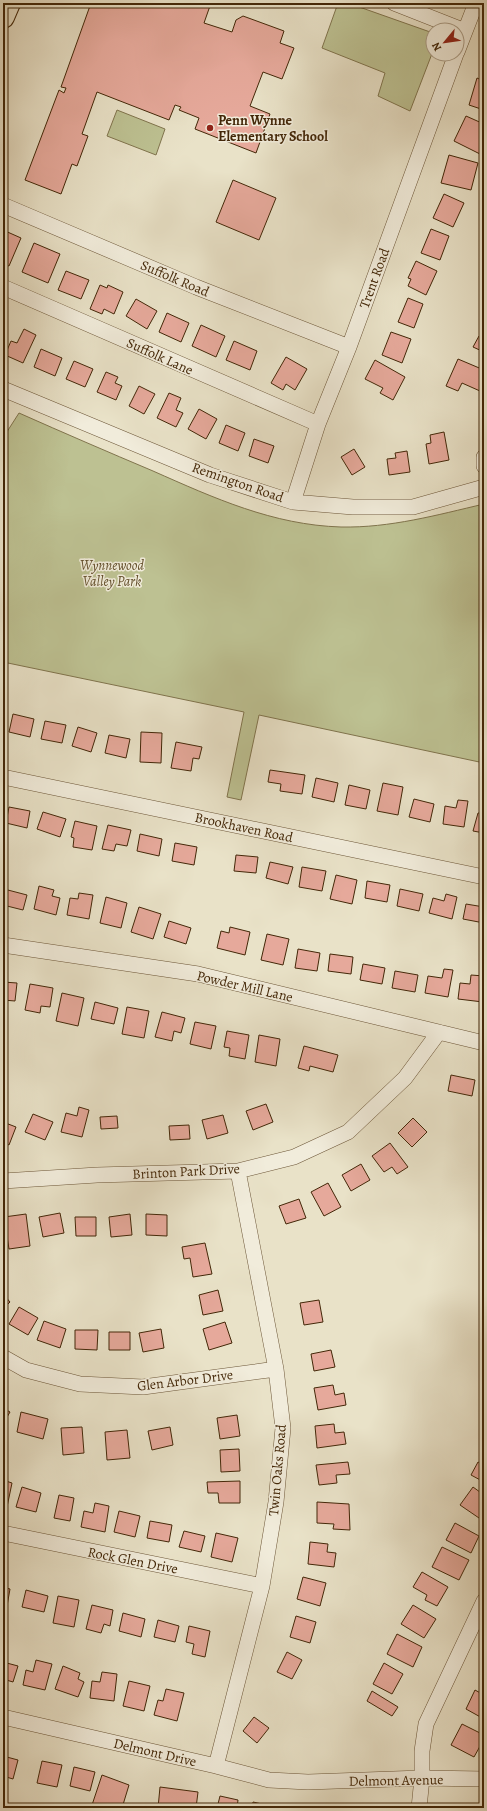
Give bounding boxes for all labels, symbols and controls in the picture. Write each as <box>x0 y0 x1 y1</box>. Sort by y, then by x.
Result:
north arrow <box>425 22 465 62</box>
text: N <box>428 39 445 54</box>
place label: Penn Wynne Elementary School <box>218 111 328 146</box>
marker: Penn Wynne Elementary School <box>205 123 215 133</box>
street label: Trent Road <box>355 245 394 311</box>
street label: Suffolk Road <box>138 255 212 302</box>
street label: Suffolk Lane <box>123 333 196 380</box>
street label: Remington Road <box>189 458 287 507</box>
park label: Wynnewood Valley Park <box>80 556 144 591</box>
street label: Brookhaven Road <box>193 808 295 847</box>
street label: Powder Mill Lane <box>195 966 295 1007</box>
street label: Brinton Park Drive <box>132 1159 240 1184</box>
street label: Glen Arbor Drive <box>136 1365 234 1396</box>
street label: Twin Oaks Road <box>264 1423 291 1517</box>
street label: Rock Glen Drive <box>86 1542 180 1579</box>
street label: Delmont Drive <box>112 1734 198 1771</box>
street label: Delmont Avenue <box>348 1770 444 1791</box>

